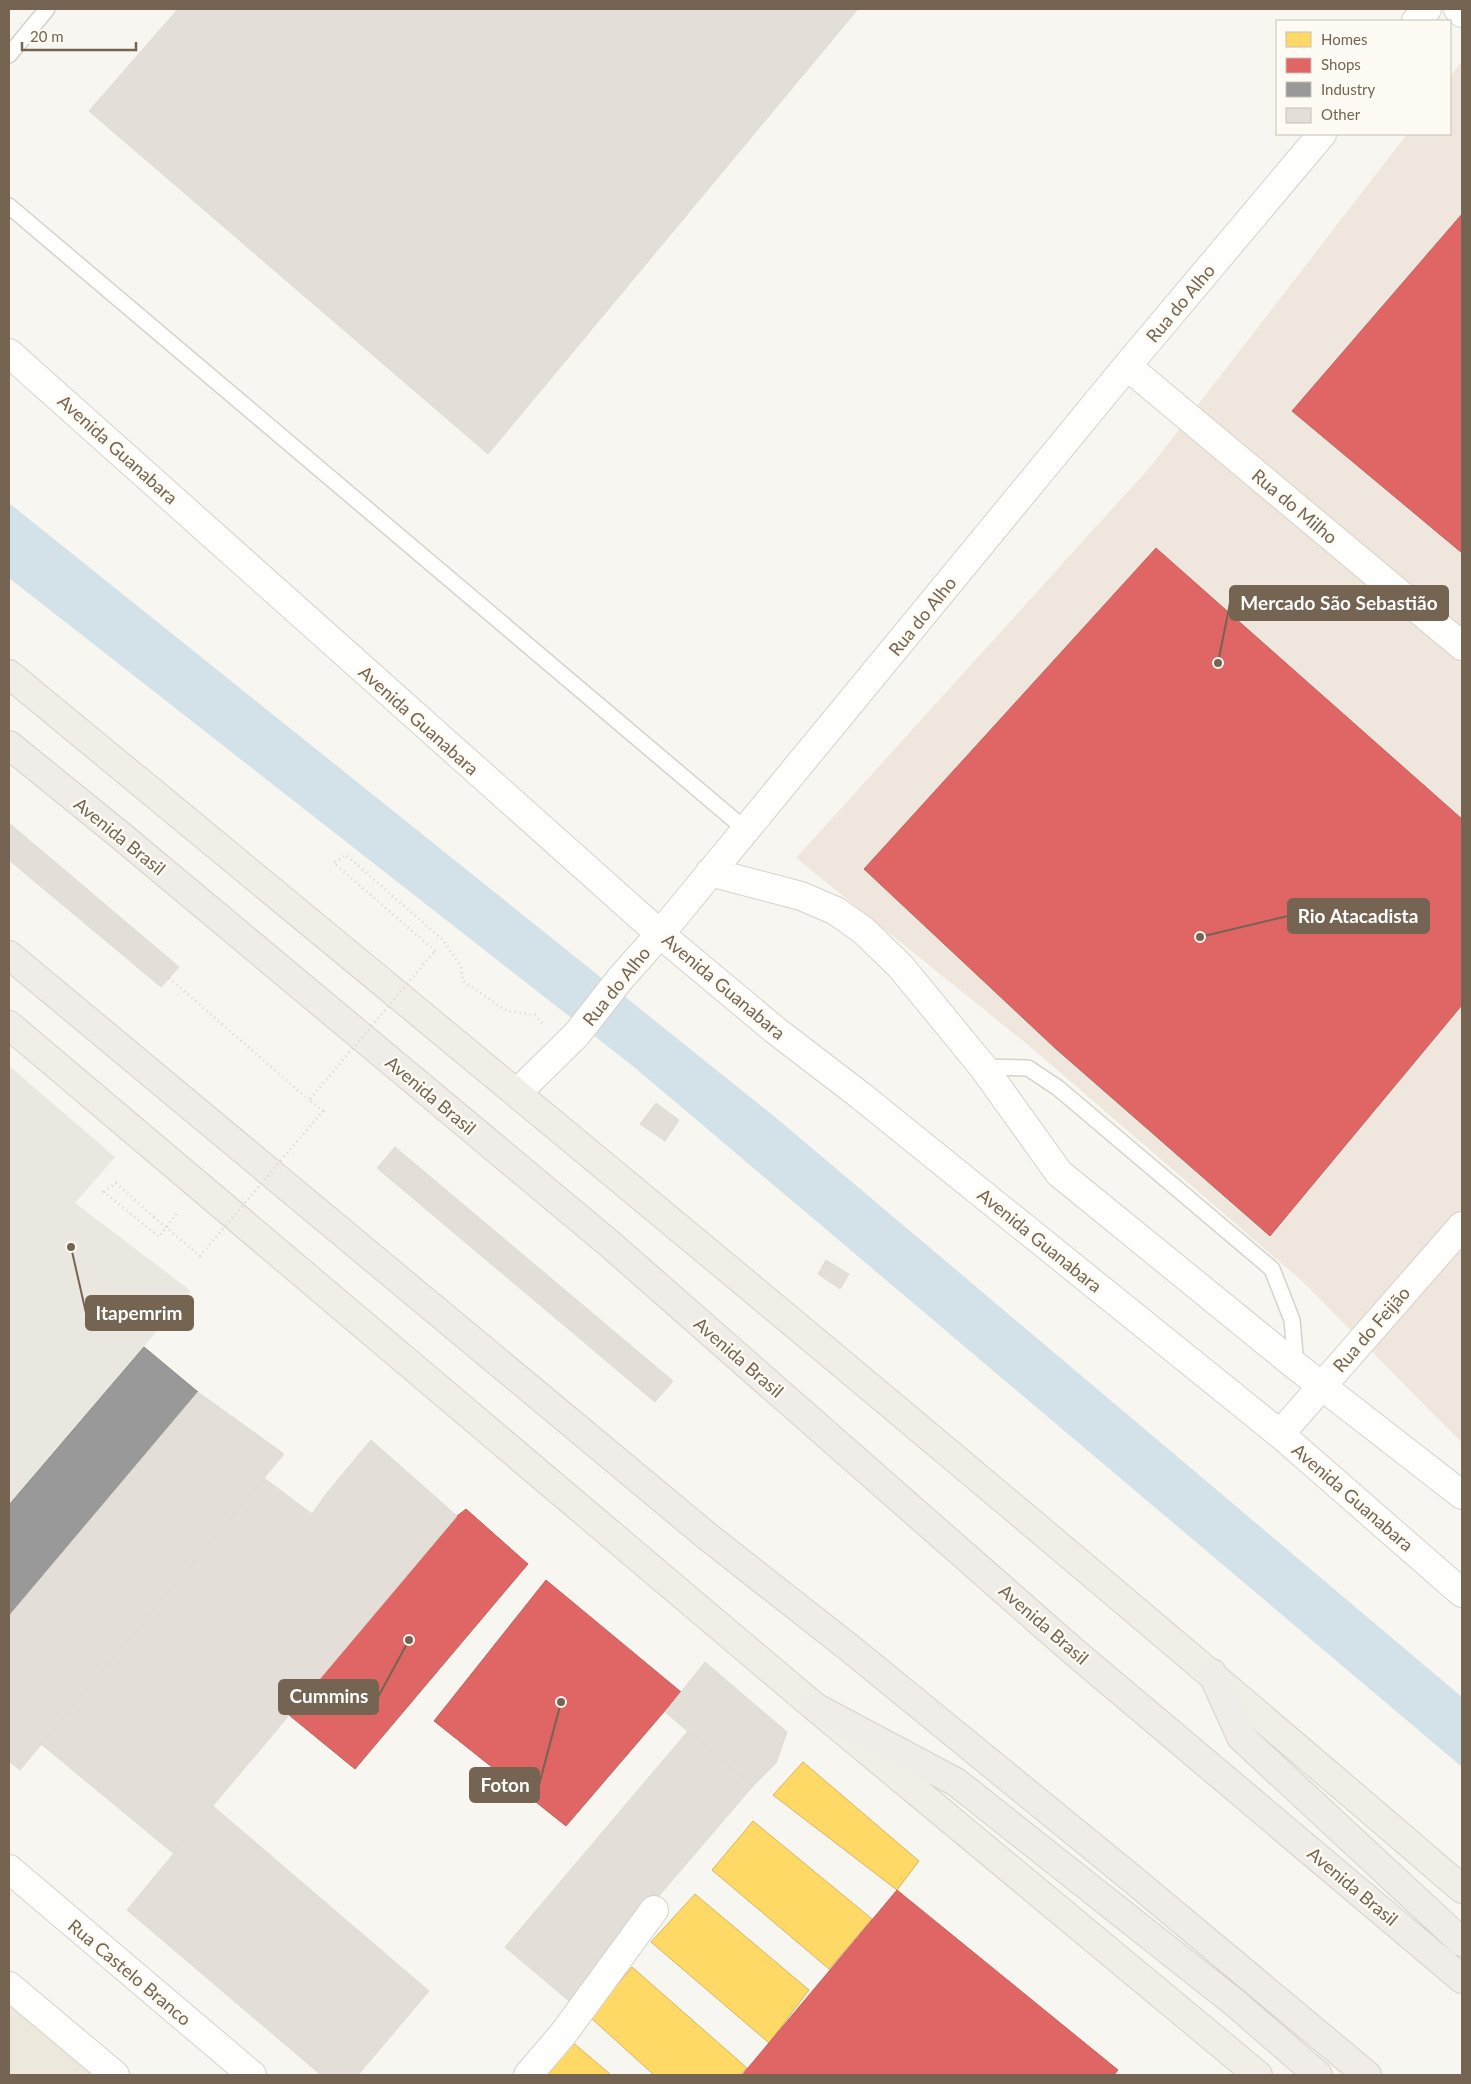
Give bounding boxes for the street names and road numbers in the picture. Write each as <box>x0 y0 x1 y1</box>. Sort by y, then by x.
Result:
street label: Rua do Alho <box>1141 259 1219 347</box>
street label: Avenida Guanabara <box>54 390 182 508</box>
street label: Rua do Milho <box>1248 464 1342 548</box>
street label: Rua do Alho <box>883 572 961 660</box>
street label: Avenida Guanabara <box>355 661 483 779</box>
street label: Avenida Brasil <box>70 792 170 880</box>
street label: Avenida Guanabara <box>658 928 790 1044</box>
street label: Rua do Alho <box>577 942 655 1030</box>
street label: Avenida Brasil <box>381 1051 481 1139</box>
street label: Avenida Guanabara <box>973 1183 1107 1297</box>
street label: Rua do Feijão <box>1328 1282 1414 1376</box>
street label: Avenida Brasil <box>690 1312 788 1402</box>
street label: Avenida Guanabara <box>1288 1438 1418 1556</box>
street label: Avenida Brasil <box>995 1579 1093 1669</box>
street label: Avenida Brasil <box>1303 1842 1403 1930</box>
street label: Rua Castelo Branco <box>64 1914 196 2030</box>

